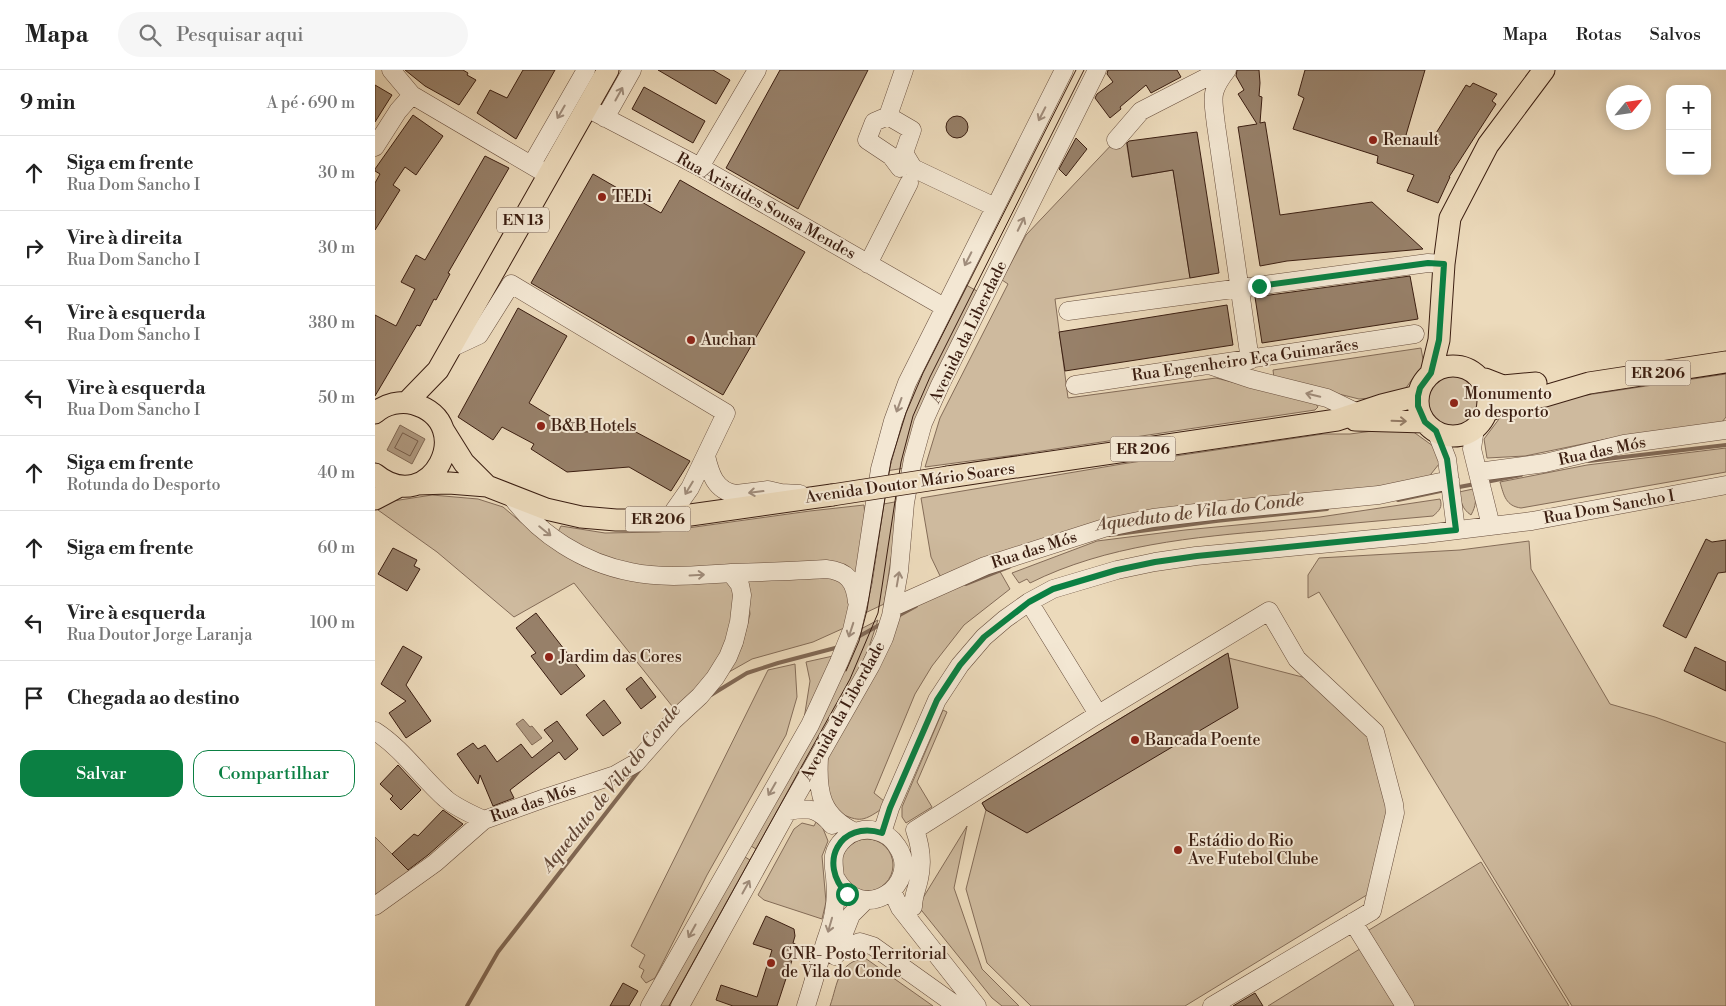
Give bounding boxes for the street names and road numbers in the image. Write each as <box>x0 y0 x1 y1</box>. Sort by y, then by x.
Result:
street label: Rua Aristides Sousa Mendes <box>673 148 859 264</box>
road number: EN 13 <box>497 208 549 232</box>
street label: Avenida da Liberdade <box>924 258 1011 407</box>
street label: Rua Engenheiro Eça Guimarães <box>1130 334 1360 386</box>
road number: ER 206 <box>1625 360 1691 386</box>
street label: Rua das Mós <box>1556 432 1648 470</box>
road number: ER 206 <box>1111 436 1175 462</box>
street label: Avenida Doutor Mário Soares <box>803 458 1016 508</box>
street label: Rua Dom Sancho I <box>1542 486 1676 528</box>
road number: ER 206 <box>625 506 691 532</box>
street label: Rua das Mós <box>988 527 1080 573</box>
street label: Avenida da Liberdade <box>796 638 890 785</box>
street label: Rua das Mós <box>488 779 578 827</box>

